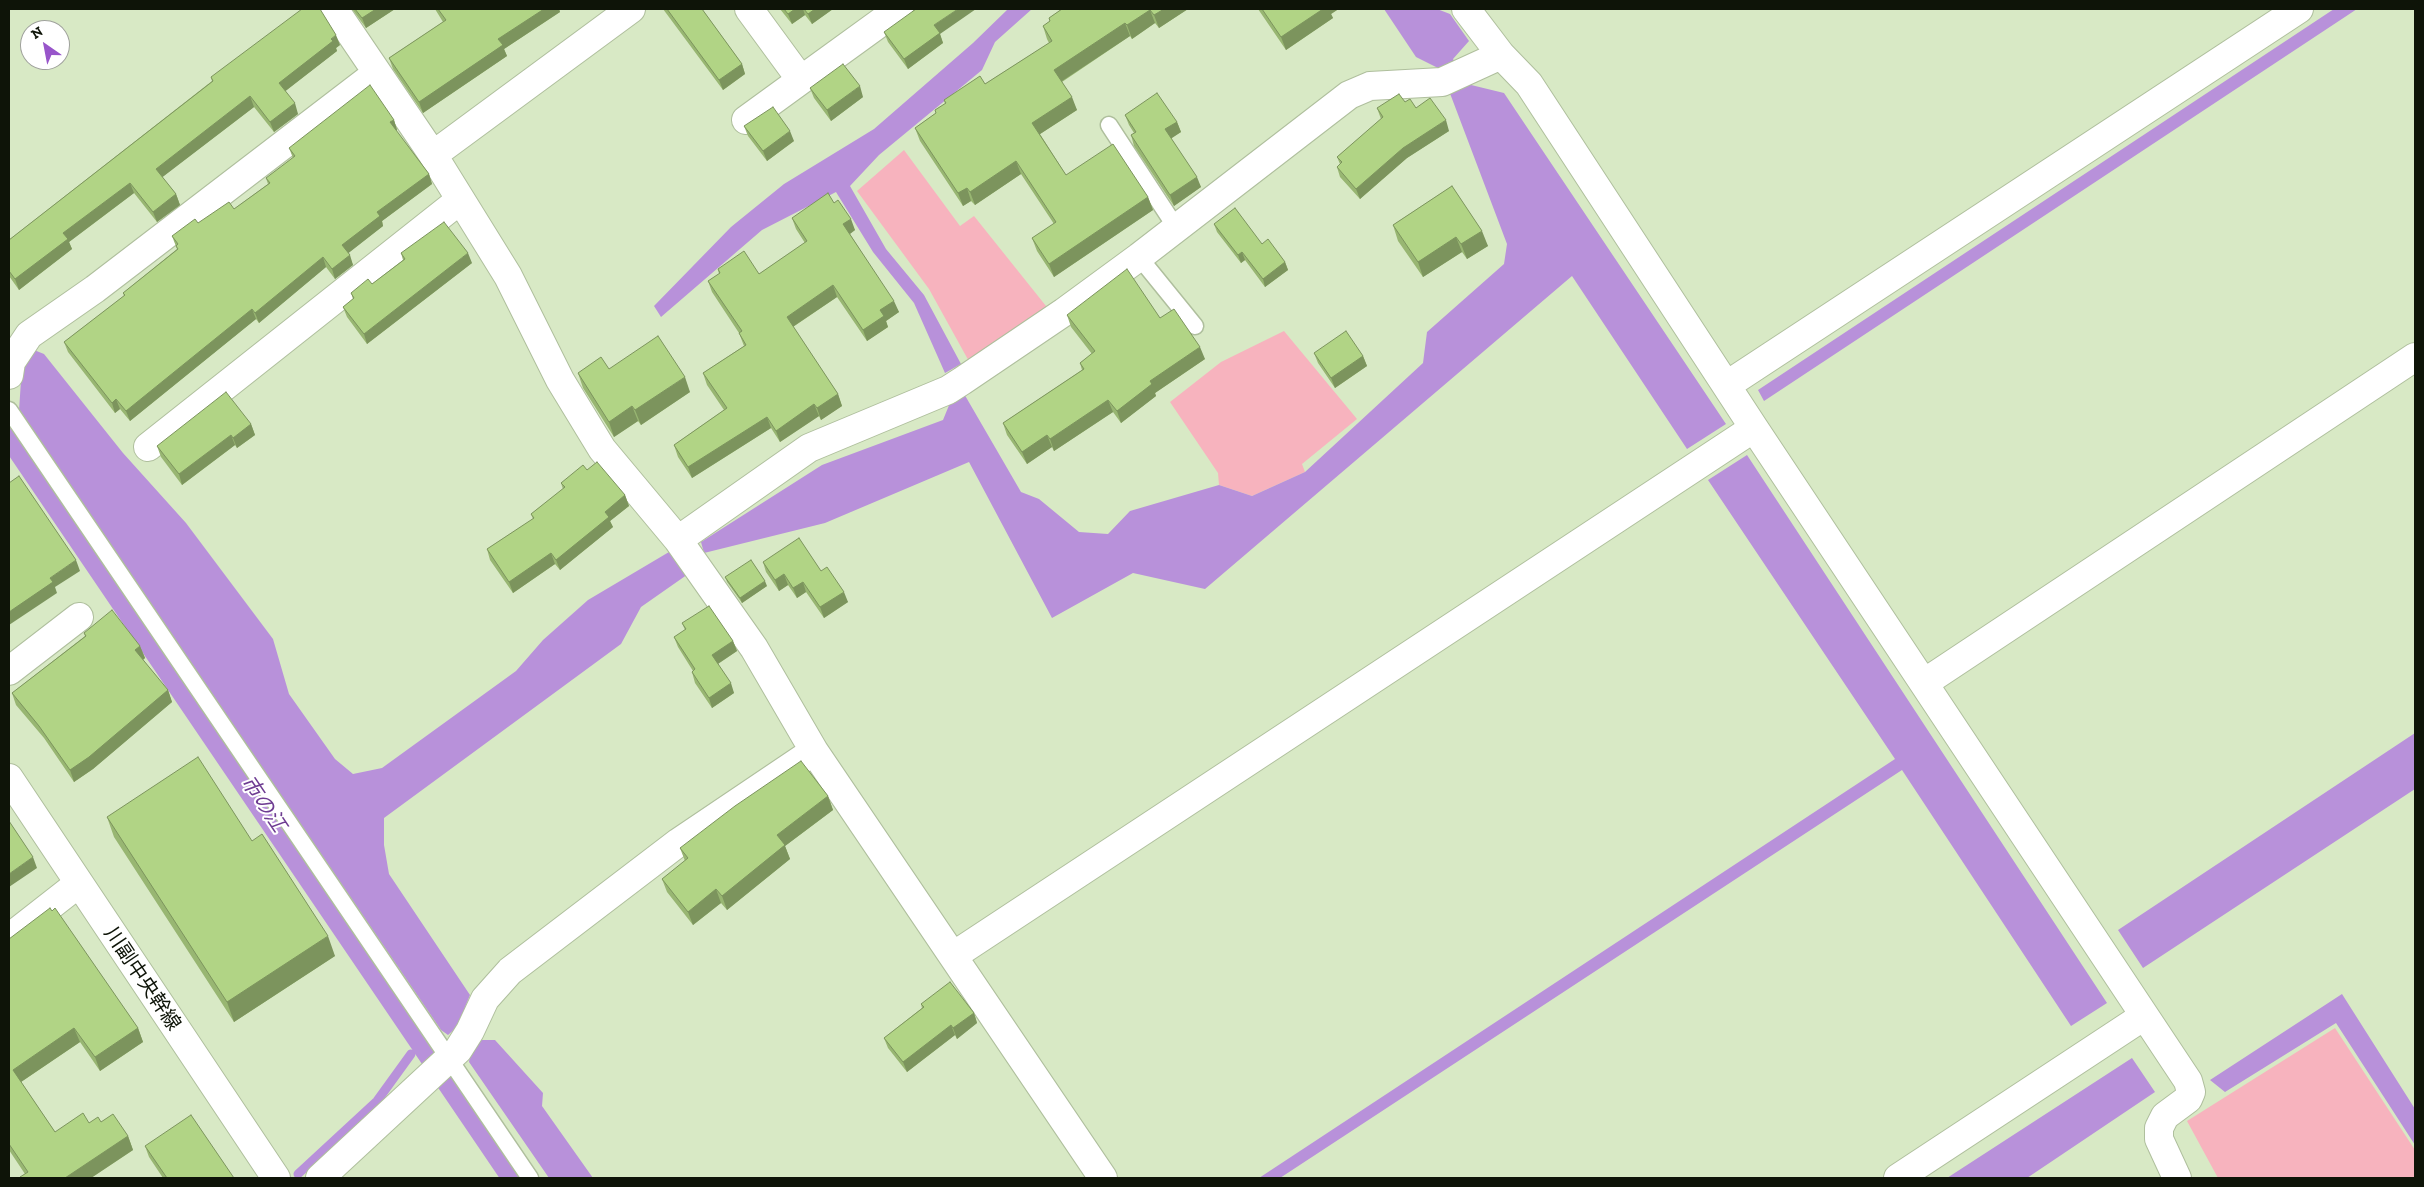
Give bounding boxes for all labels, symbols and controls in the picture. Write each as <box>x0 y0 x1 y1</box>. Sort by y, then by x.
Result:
north arrow <box>20 20 70 70</box>
text: N <box>28 23 46 43</box>
water label: 市の江 <box>235 771 291 837</box>
street label: 川副中央幹線 <box>99 923 185 1035</box>

